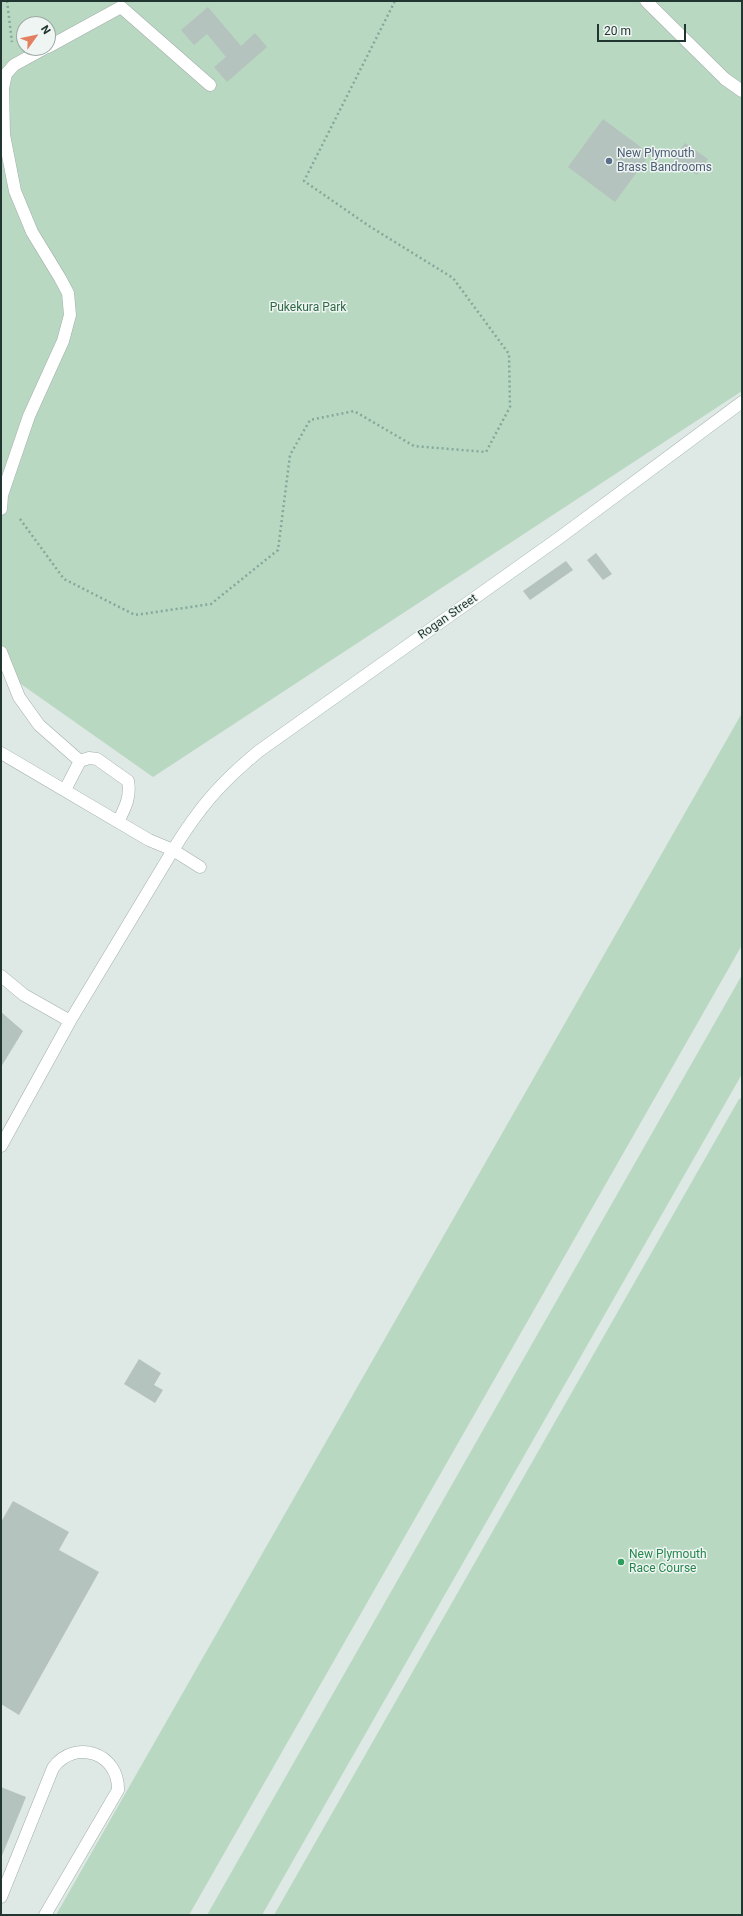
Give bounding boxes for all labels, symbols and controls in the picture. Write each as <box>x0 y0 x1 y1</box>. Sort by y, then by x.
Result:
north arrow <box>16 16 56 56</box>
scale bar <box>599 16 688 42</box>
text: N <box>38 23 53 37</box>
text: 20 m <box>604 24 631 38</box>
place label: New Plymouth Brass Bandrooms <box>617 147 712 175</box>
marker: New Plymouth Brass Bandrooms <box>604 156 614 166</box>
park label: Pukekura Park <box>270 301 346 315</box>
street label: Rogan Street <box>416 591 480 643</box>
place label: New Plymouth Race Course <box>629 1548 707 1576</box>
marker: New Plymouth Race Course <box>616 1557 626 1567</box>

